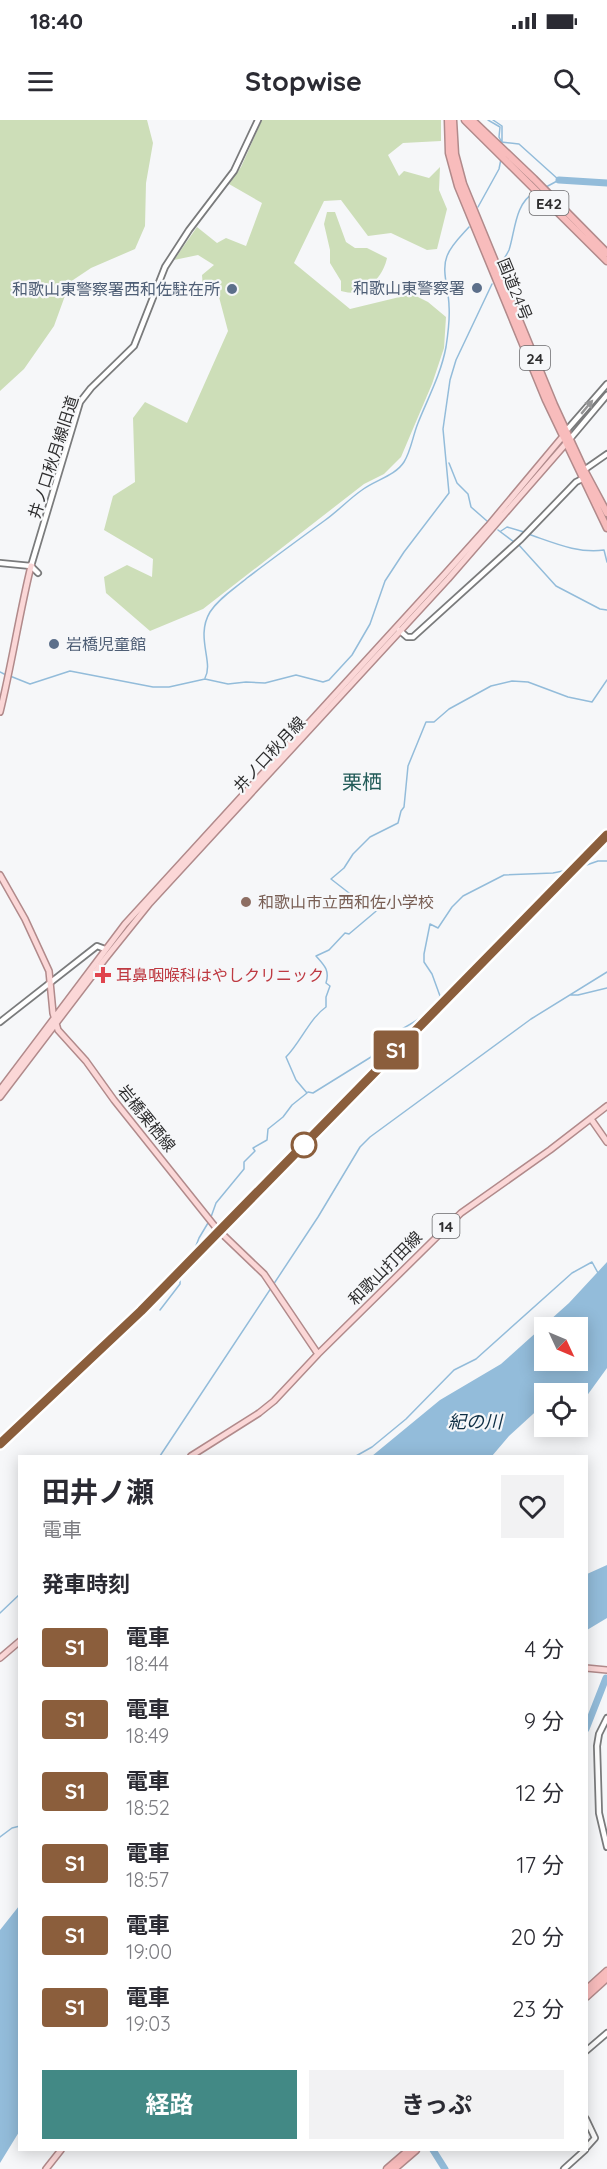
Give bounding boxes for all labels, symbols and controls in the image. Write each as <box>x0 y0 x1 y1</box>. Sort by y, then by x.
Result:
text: 18:40 <box>30 7 83 35</box>
text: Stopwise <box>245 64 362 98</box>
icon: menu <box>24 65 57 98</box>
icon: search <box>550 65 583 98</box>
road number: E42 <box>530 191 568 215</box>
street label: 国道24号 <box>494 255 536 323</box>
place label: 和歌山東警察署 <box>353 278 465 298</box>
place label: 和歌山東警察署西和佐駐在所 <box>12 279 220 299</box>
marker: 和歌山東警察署 <box>470 281 484 295</box>
marker: 和歌山東警察署西和佐駐在所 <box>225 282 239 296</box>
road number: 24 <box>520 346 550 370</box>
street label: 井ノ口秋月線旧道 <box>24 393 82 521</box>
one-way arrow <box>580 399 593 415</box>
place label: 岩橋児童館 <box>66 634 146 654</box>
marker: 岩橋児童館 <box>47 637 61 651</box>
street label: 井ノ口秋月線 <box>229 712 309 796</box>
district label: 栗栖 <box>342 769 382 794</box>
place label: 和歌山市立西和佐小学校 <box>258 892 434 912</box>
marker: 和歌山市立西和佐小学校 <box>239 895 253 909</box>
place label: 耳鼻咽喉科はやしクリニック <box>116 965 324 985</box>
marker: 耳鼻咽喉科はやしクリニック <box>94 966 112 984</box>
line badge: S1 <box>369 1030 423 1070</box>
text: S1 <box>386 1037 406 1063</box>
street label: 岩橋栗栖線 <box>114 1081 180 1155</box>
unlabelled marker <box>291 1132 317 1158</box>
road number: 14 <box>432 1214 460 1238</box>
street label: 和歌山打田線 <box>344 1227 426 1309</box>
north arrow <box>534 1317 588 1371</box>
map controls <box>534 1317 588 1437</box>
button: locate <box>534 1383 588 1437</box>
water label: 紀の川 <box>448 1410 504 1433</box>
text: 田井ノ瀬 <box>42 1474 154 1509</box>
button: heart <box>501 1475 564 1538</box>
text: 電車 <box>42 1517 82 1542</box>
text: 発車時刻 <box>42 1570 130 1598</box>
text: 電車 <box>126 1623 170 1651</box>
text: S1 <box>65 1634 85 1660</box>
text: 4 分 <box>524 1635 564 1663</box>
text: 18:44 <box>126 1651 169 1676</box>
text: 電車 <box>126 1695 170 1723</box>
text: S1 <box>65 1706 85 1732</box>
text: 9 分 <box>524 1707 564 1735</box>
text: 18:49 <box>126 1723 169 1748</box>
text: 電車 <box>126 1767 170 1795</box>
text: S1 <box>65 1778 85 1804</box>
text: 12 分 <box>516 1779 564 1807</box>
text: 18:52 <box>126 1795 170 1820</box>
text: 電車 <box>126 1839 170 1867</box>
text: S1 <box>65 1850 85 1876</box>
text: 17 分 <box>517 1851 564 1879</box>
text: 18:57 <box>126 1867 169 1892</box>
text: 電車 <box>126 1911 170 1939</box>
text: S1 <box>65 1922 85 1948</box>
text: 20 分 <box>511 1923 564 1951</box>
text: 19:00 <box>126 1939 172 1964</box>
text: 電車 <box>126 1983 170 2011</box>
text: S1 <box>65 1994 85 2020</box>
text: 23 分 <box>512 1995 564 2023</box>
text: 19:03 <box>126 2011 171 2036</box>
button: 経路 <box>42 2070 297 2139</box>
button: きっぷ <box>309 2070 564 2139</box>

